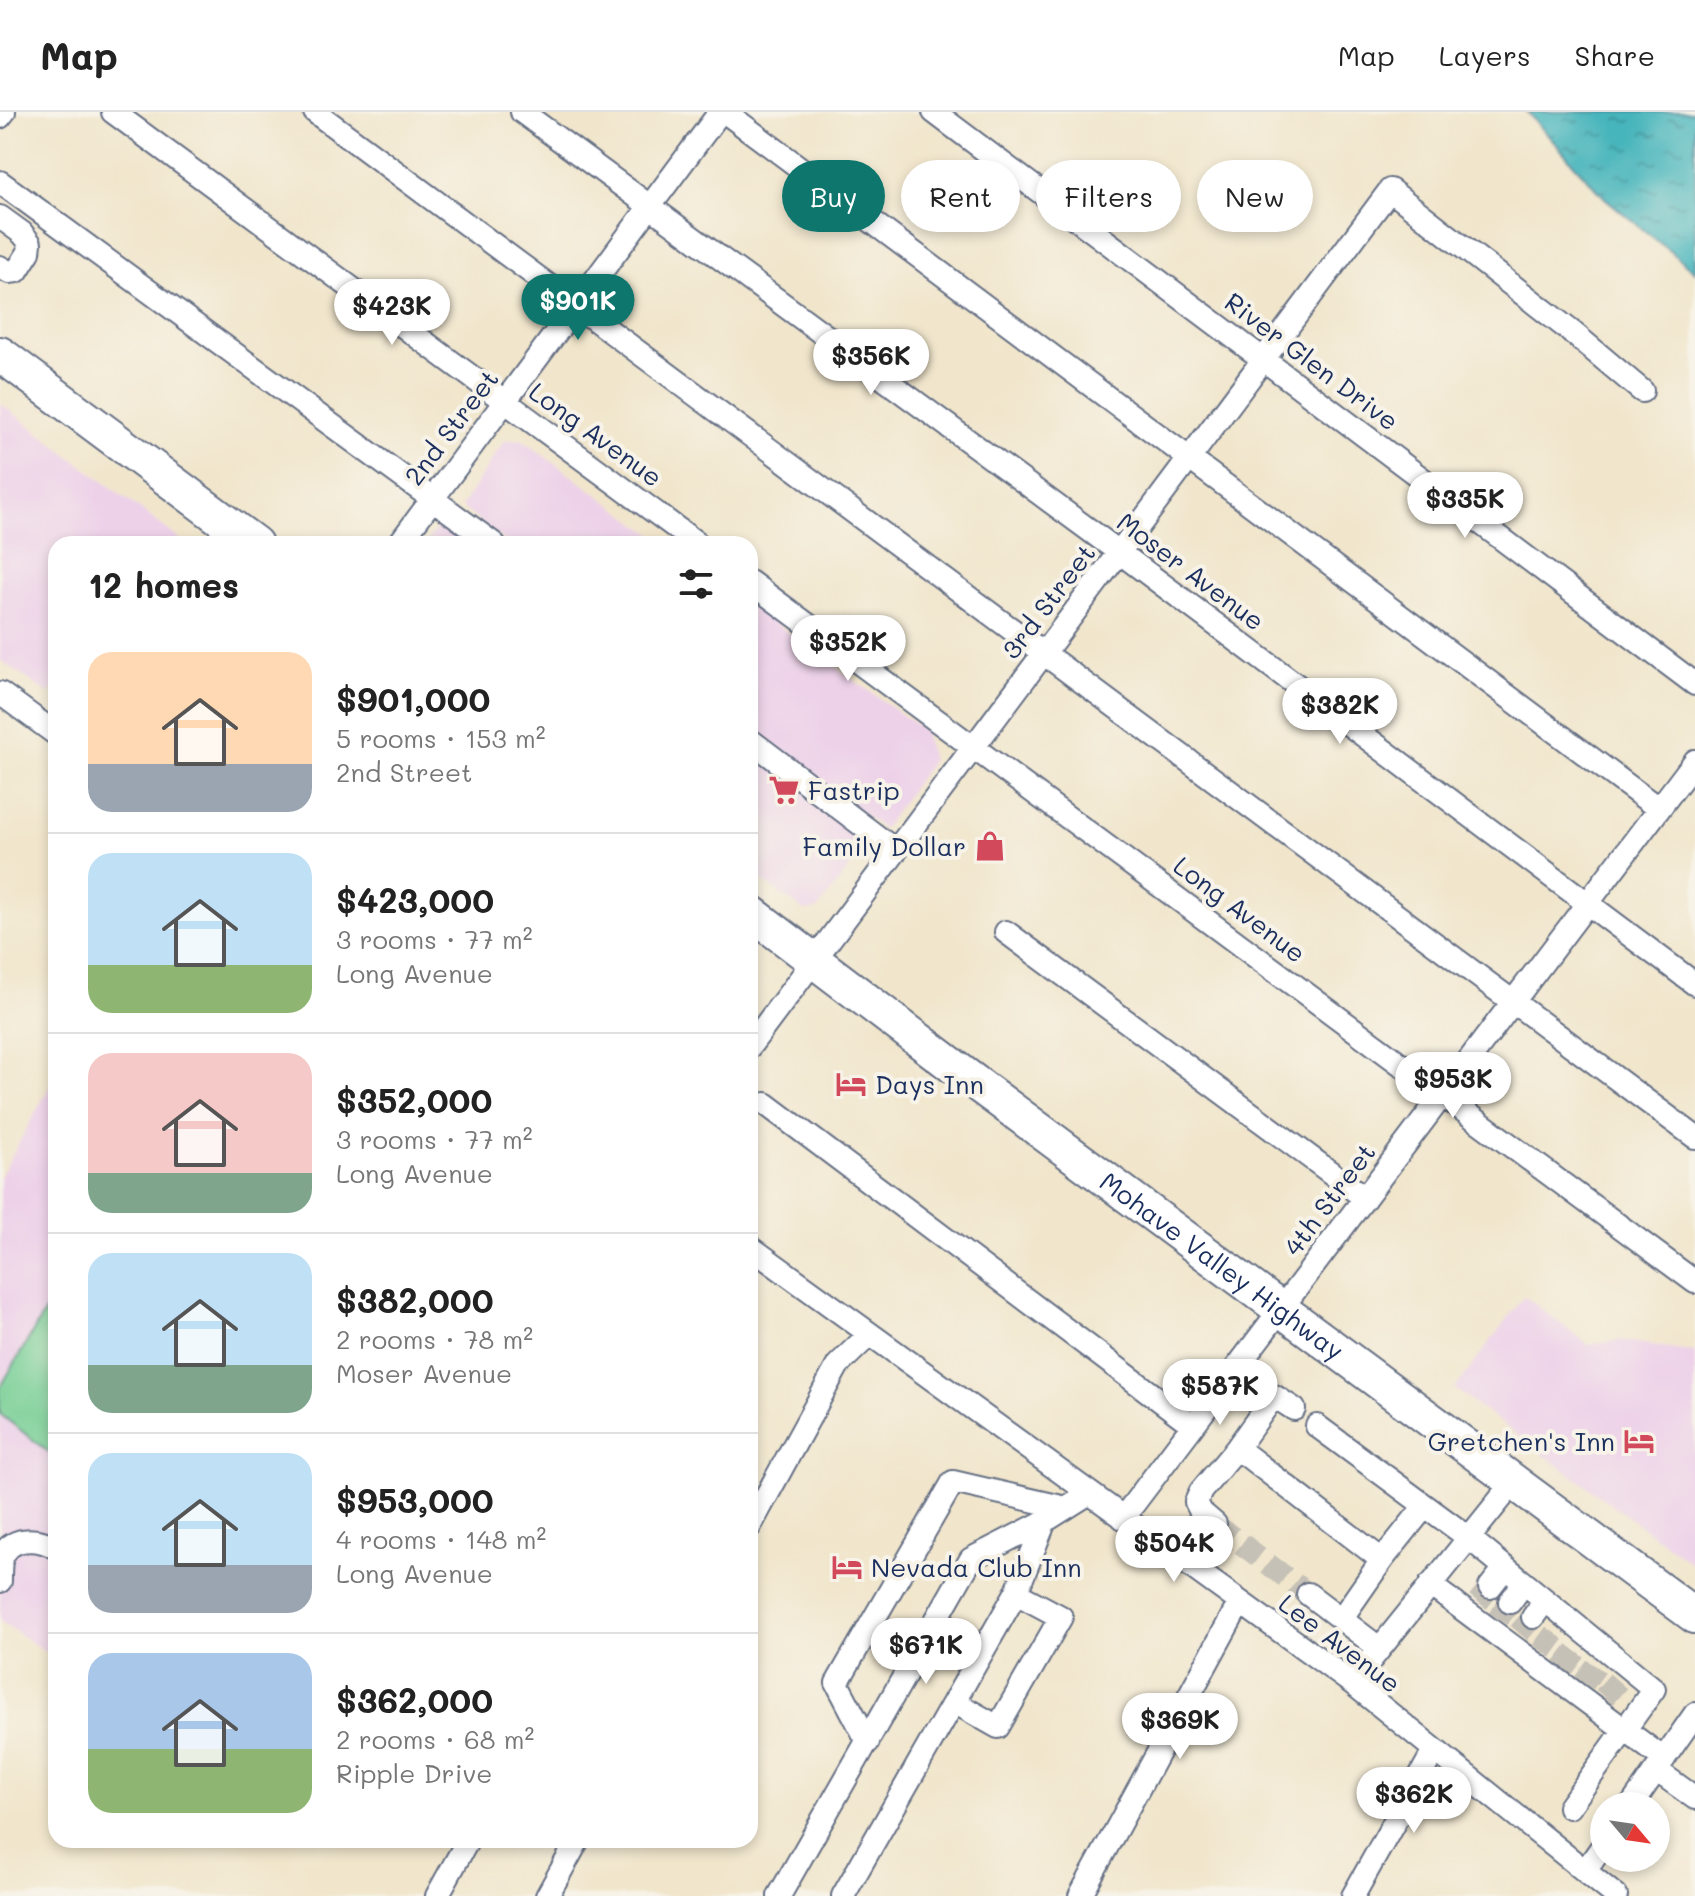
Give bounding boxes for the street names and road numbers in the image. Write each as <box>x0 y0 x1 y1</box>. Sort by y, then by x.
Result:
street label: River Glen Drive <box>1218 284 1406 438</box>
street label: 2nd Street <box>396 362 506 492</box>
street label: Long Avenue <box>523 374 669 494</box>
street label: Moser Avenue <box>1110 504 1272 638</box>
street label: 3rd Street <box>994 537 1102 665</box>
street label: Long Avenue <box>1167 848 1313 970</box>
street label: 4th Street <box>1276 1136 1382 1262</box>
street label: Mohave Valley Highway <box>1093 1164 1351 1367</box>
street label: Lee Avenue <box>1272 1586 1408 1700</box>

